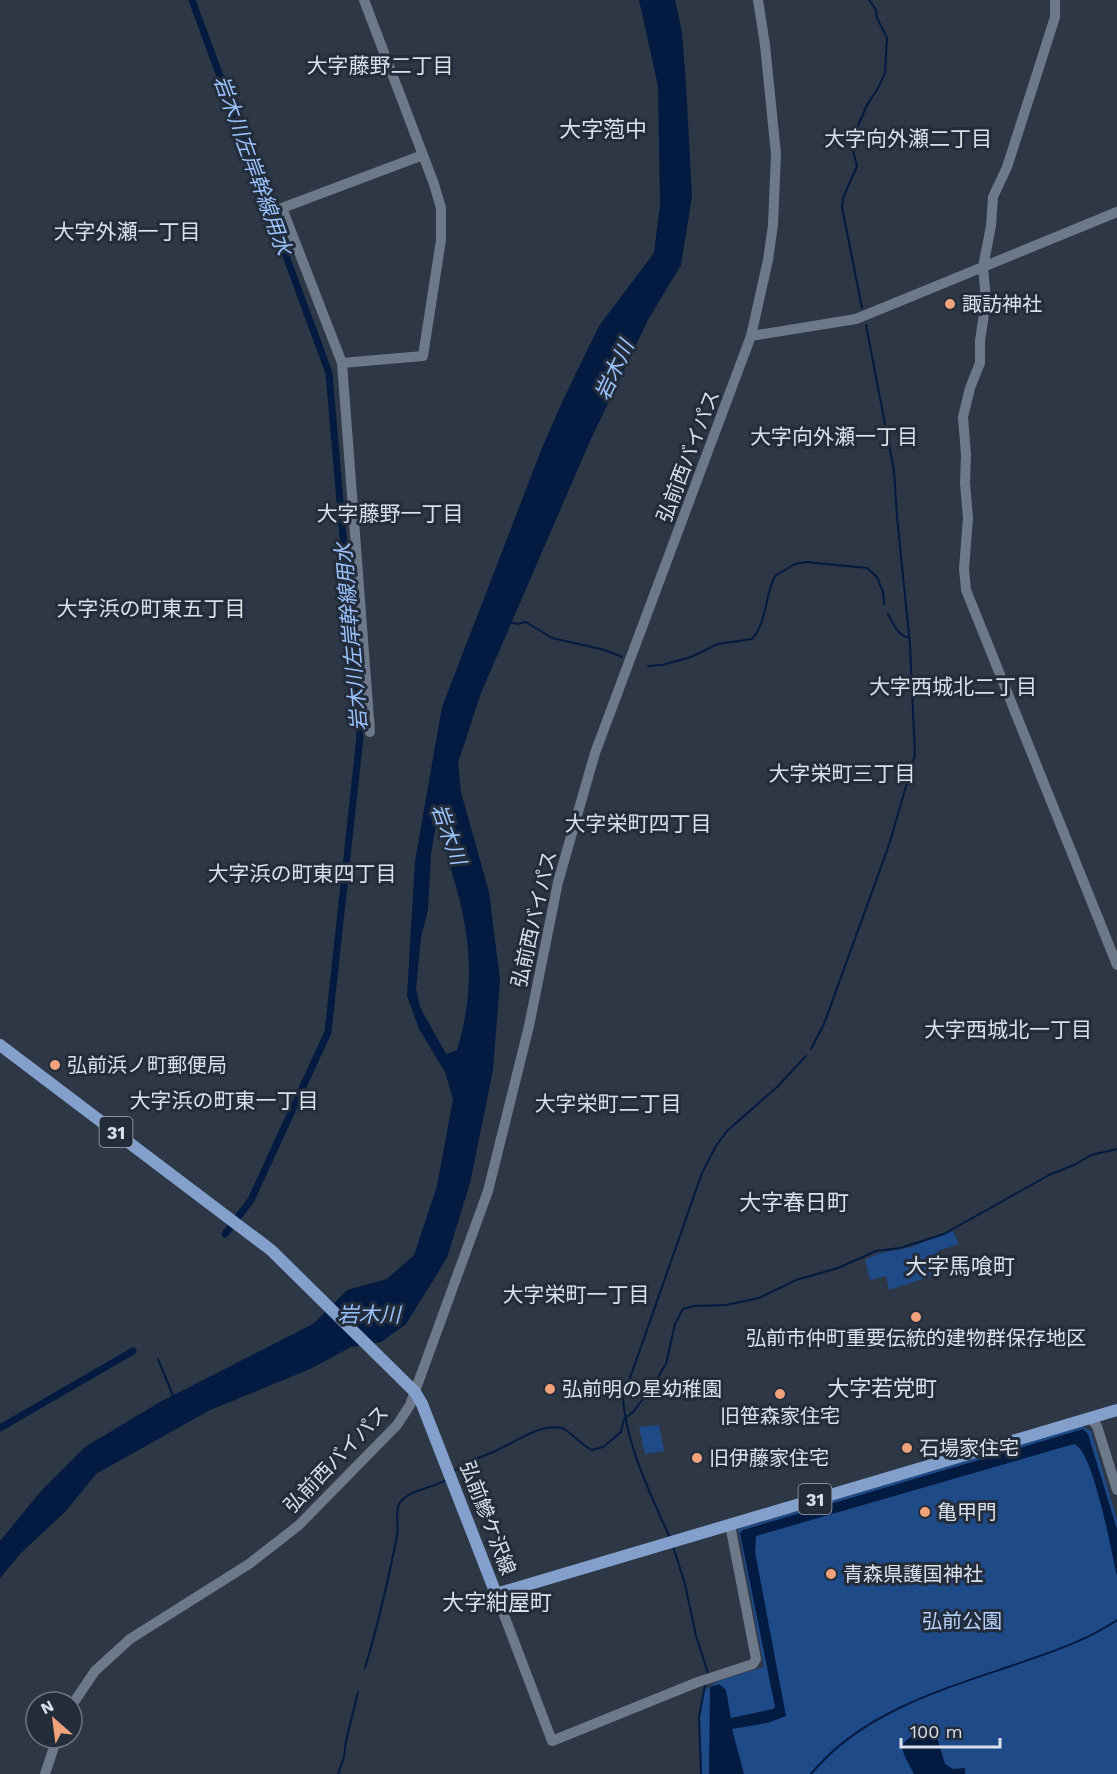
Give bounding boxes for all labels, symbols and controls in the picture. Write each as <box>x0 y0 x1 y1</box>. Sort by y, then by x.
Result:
district label: 大字藤野二丁目 <box>307 53 454 78</box>
water label: 岩木川左岸幹線用水 <box>209 72 298 260</box>
district label: 大字萢中 <box>559 117 647 142</box>
district label: 大字向外瀬二丁目 <box>824 126 992 151</box>
district label: 大字外瀬一丁目 <box>54 219 201 244</box>
place label: 諏訪神社 <box>962 292 1042 316</box>
marker: 諏訪神社 <box>943 297 957 311</box>
water label: 岩木川 <box>589 334 639 404</box>
street label: 弘前西バイパス <box>652 387 724 525</box>
district label: 大字向外瀬一丁目 <box>750 424 918 449</box>
district label: 大字藤野一丁目 <box>317 501 464 526</box>
water label: 岩木川左岸幹線用水 <box>330 540 372 732</box>
district label: 大字浜の町東五丁目 <box>57 596 246 621</box>
district label: 大字西城北二丁目 <box>869 674 1037 699</box>
district label: 大字栄町三丁目 <box>769 761 916 786</box>
water label: 岩木川 <box>426 800 472 870</box>
district label: 大字栄町四丁目 <box>565 811 712 836</box>
street label: 弘前西バイパス <box>507 848 561 990</box>
district label: 大字浜の町東四丁目 <box>208 861 397 886</box>
district label: 大字西城北一丁目 <box>924 1017 1092 1042</box>
place label: 弘前浜ノ町郵便局 <box>67 1053 227 1077</box>
marker: 弘前浜ノ町郵便局 <box>48 1058 62 1072</box>
district label: 大字浜の町東一丁目 <box>130 1088 319 1113</box>
district label: 大字栄町二丁目 <box>535 1091 682 1116</box>
road number: 31 <box>100 1117 132 1147</box>
district label: 大字春日町 <box>739 1190 849 1215</box>
district label: 大字馬喰町 <box>905 1254 1015 1279</box>
district label: 大字栄町一丁目 <box>503 1282 650 1307</box>
water label: 岩木川 <box>338 1302 402 1327</box>
marker: 弘前市仲町重要伝統的建物群保存地区 <box>909 1310 923 1324</box>
place label: 弘前市仲町重要伝統的建物群保存地区 <box>746 1326 1086 1350</box>
district label: 大字若党町 <box>827 1376 937 1401</box>
place label: 弘前明の星幼稚園 <box>562 1377 722 1401</box>
marker: 弘前明の星幼稚園 <box>543 1382 557 1396</box>
marker: 旧笹森家住宅 <box>773 1387 787 1401</box>
street label: 弘前西バイパス <box>279 1400 393 1518</box>
place label: 旧笹森家住宅 <box>720 1404 840 1428</box>
place label: 石場家住宅 <box>919 1436 1019 1460</box>
marker: 石場家住宅 <box>900 1441 914 1455</box>
place label: 旧伊藤家住宅 <box>709 1446 829 1470</box>
marker: 旧伊藤家住宅 <box>690 1451 704 1465</box>
street label: 弘前鰺ケ沢線 <box>455 1458 521 1578</box>
road number: 31 <box>798 1484 832 1514</box>
place label: 亀甲門 <box>937 1500 997 1524</box>
marker: 亀甲門 <box>918 1505 932 1519</box>
place label: 青森県護国神社 <box>843 1562 983 1586</box>
marker: 青森県護国神社 <box>824 1567 838 1581</box>
district label: 大字紺屋町 <box>442 1590 552 1615</box>
park label: 弘前公園 <box>922 1609 1002 1633</box>
north arrow <box>24 1690 84 1750</box>
text: N <box>37 1696 57 1718</box>
scale bar <box>901 1711 1000 1749</box>
text: 100 m <box>910 1721 963 1742</box>

